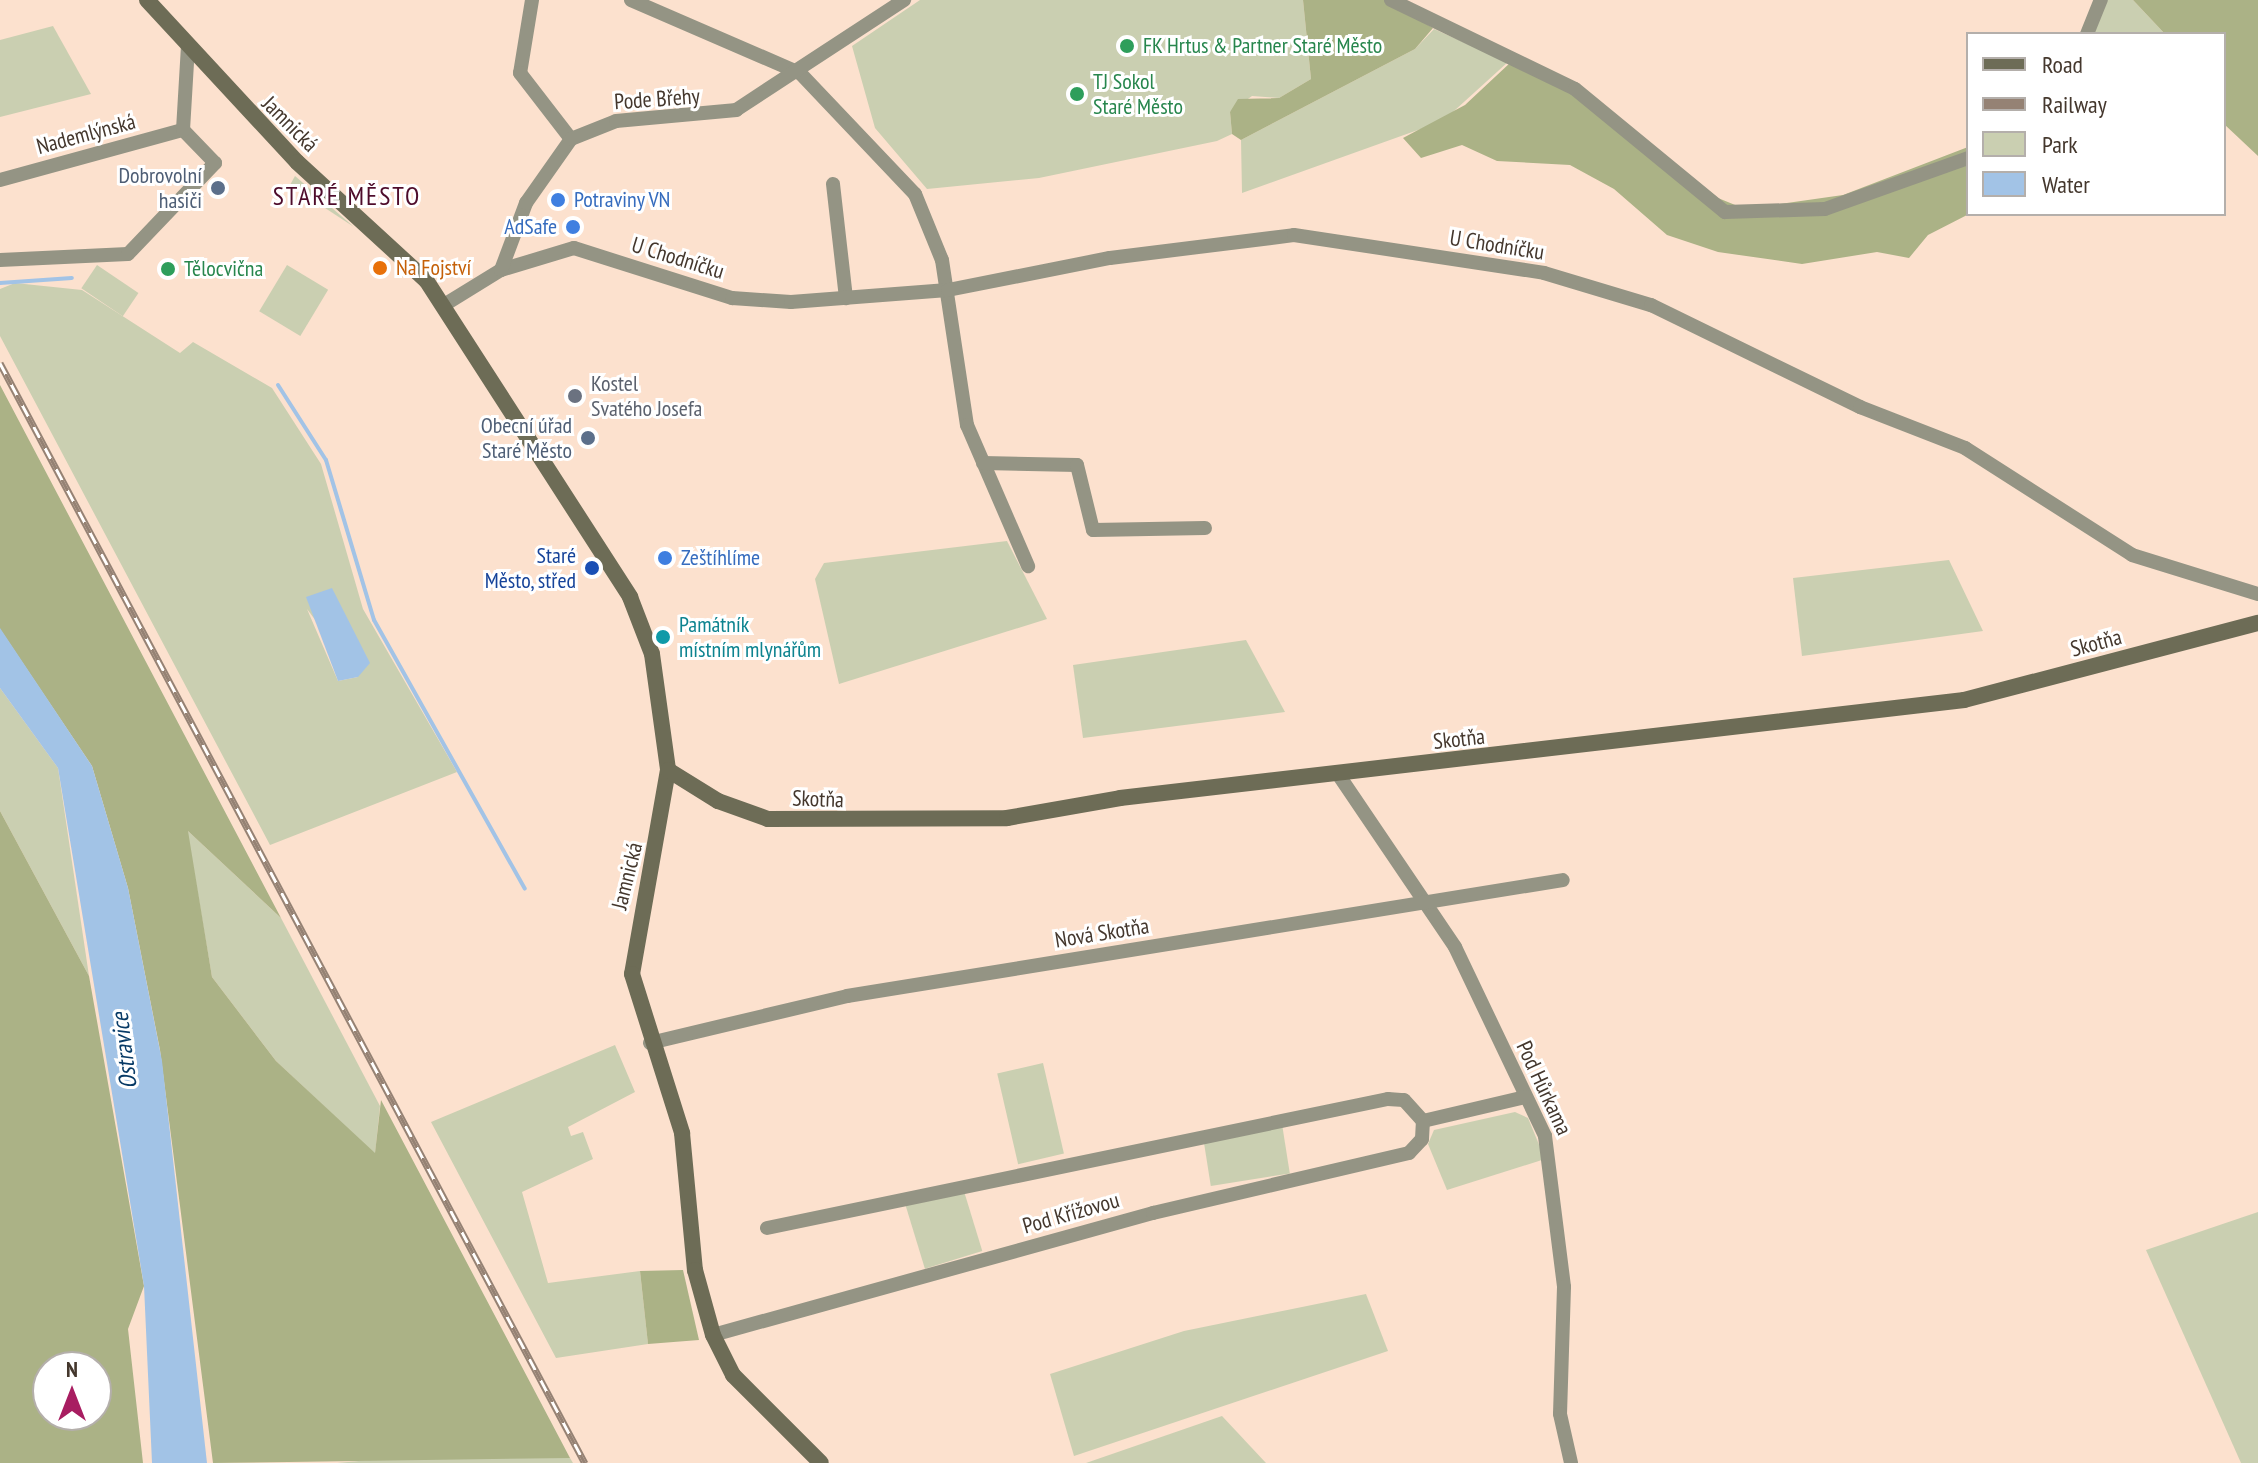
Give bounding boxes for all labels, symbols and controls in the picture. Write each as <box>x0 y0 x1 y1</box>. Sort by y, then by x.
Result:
legend <box>1966 32 2226 216</box>
place label: FK Hrtus & Partner Staré Město <box>1143 33 1383 59</box>
marker: FK Hrtus & Partner Staré Město <box>1118 37 1136 55</box>
text: Road <box>2042 49 2083 80</box>
place label: TJ Sokol Staré Město <box>1093 68 1183 120</box>
street label: Pode Břehy <box>613 83 701 115</box>
marker: TJ Sokol Staré Město <box>1068 85 1086 103</box>
text: Railway <box>2042 89 2107 120</box>
street label: Jamnická <box>257 91 323 157</box>
street label: Nademlýnská <box>34 108 138 160</box>
text: Park <box>2042 129 2078 160</box>
place label: Dobrovolní hasiči <box>118 162 202 214</box>
text: Water <box>2042 169 2090 200</box>
marker: Dobrovolní hasiči <box>209 179 227 197</box>
district label: STARÉ MĚSTO <box>273 180 421 212</box>
place label: Potraviny VN <box>574 187 672 213</box>
marker: Potraviny VN <box>549 191 567 209</box>
place label: AdSafe <box>504 214 557 240</box>
marker: AdSafe <box>564 218 582 236</box>
street label: U Chodníčku <box>1448 225 1546 265</box>
street label: U Chodníčku <box>629 231 727 285</box>
place label: Na Fojství <box>396 255 471 281</box>
place label: Tělocvična <box>184 256 263 282</box>
marker: Na Fojství <box>371 259 389 277</box>
marker: Tělocvična <box>159 260 177 278</box>
place label: Kostel Svatého Josefa <box>591 370 702 422</box>
marker: Kostel Svatého Josefa <box>566 387 584 405</box>
place label: Obecní úřad Staré Město <box>481 412 572 464</box>
marker: Obecní úřad Staré Město <box>579 429 597 447</box>
place label: Staré Město, střed <box>483 542 576 594</box>
place label: Zeštíhlíme <box>681 545 760 571</box>
marker: Zeštíhlíme <box>656 549 674 567</box>
marker: Staré Město, střed <box>583 559 601 577</box>
place label: Památník místním mlynářům <box>679 611 821 662</box>
street label: Skotňa <box>2068 624 2124 662</box>
marker: Památník místním mlynářům <box>654 628 672 646</box>
street label: Skotňa <box>1432 723 1486 755</box>
street label: Skotňa <box>792 785 844 813</box>
street label: Jamnická <box>606 840 648 912</box>
street label: Nová Skotňa <box>1053 913 1151 953</box>
water label: Ostravice <box>105 1011 143 1091</box>
street label: Pod Hůrkama <box>1511 1037 1577 1139</box>
street label: Pod Křížovou <box>1020 1187 1122 1239</box>
north arrow <box>32 1351 112 1431</box>
text: N <box>66 1355 78 1383</box>

